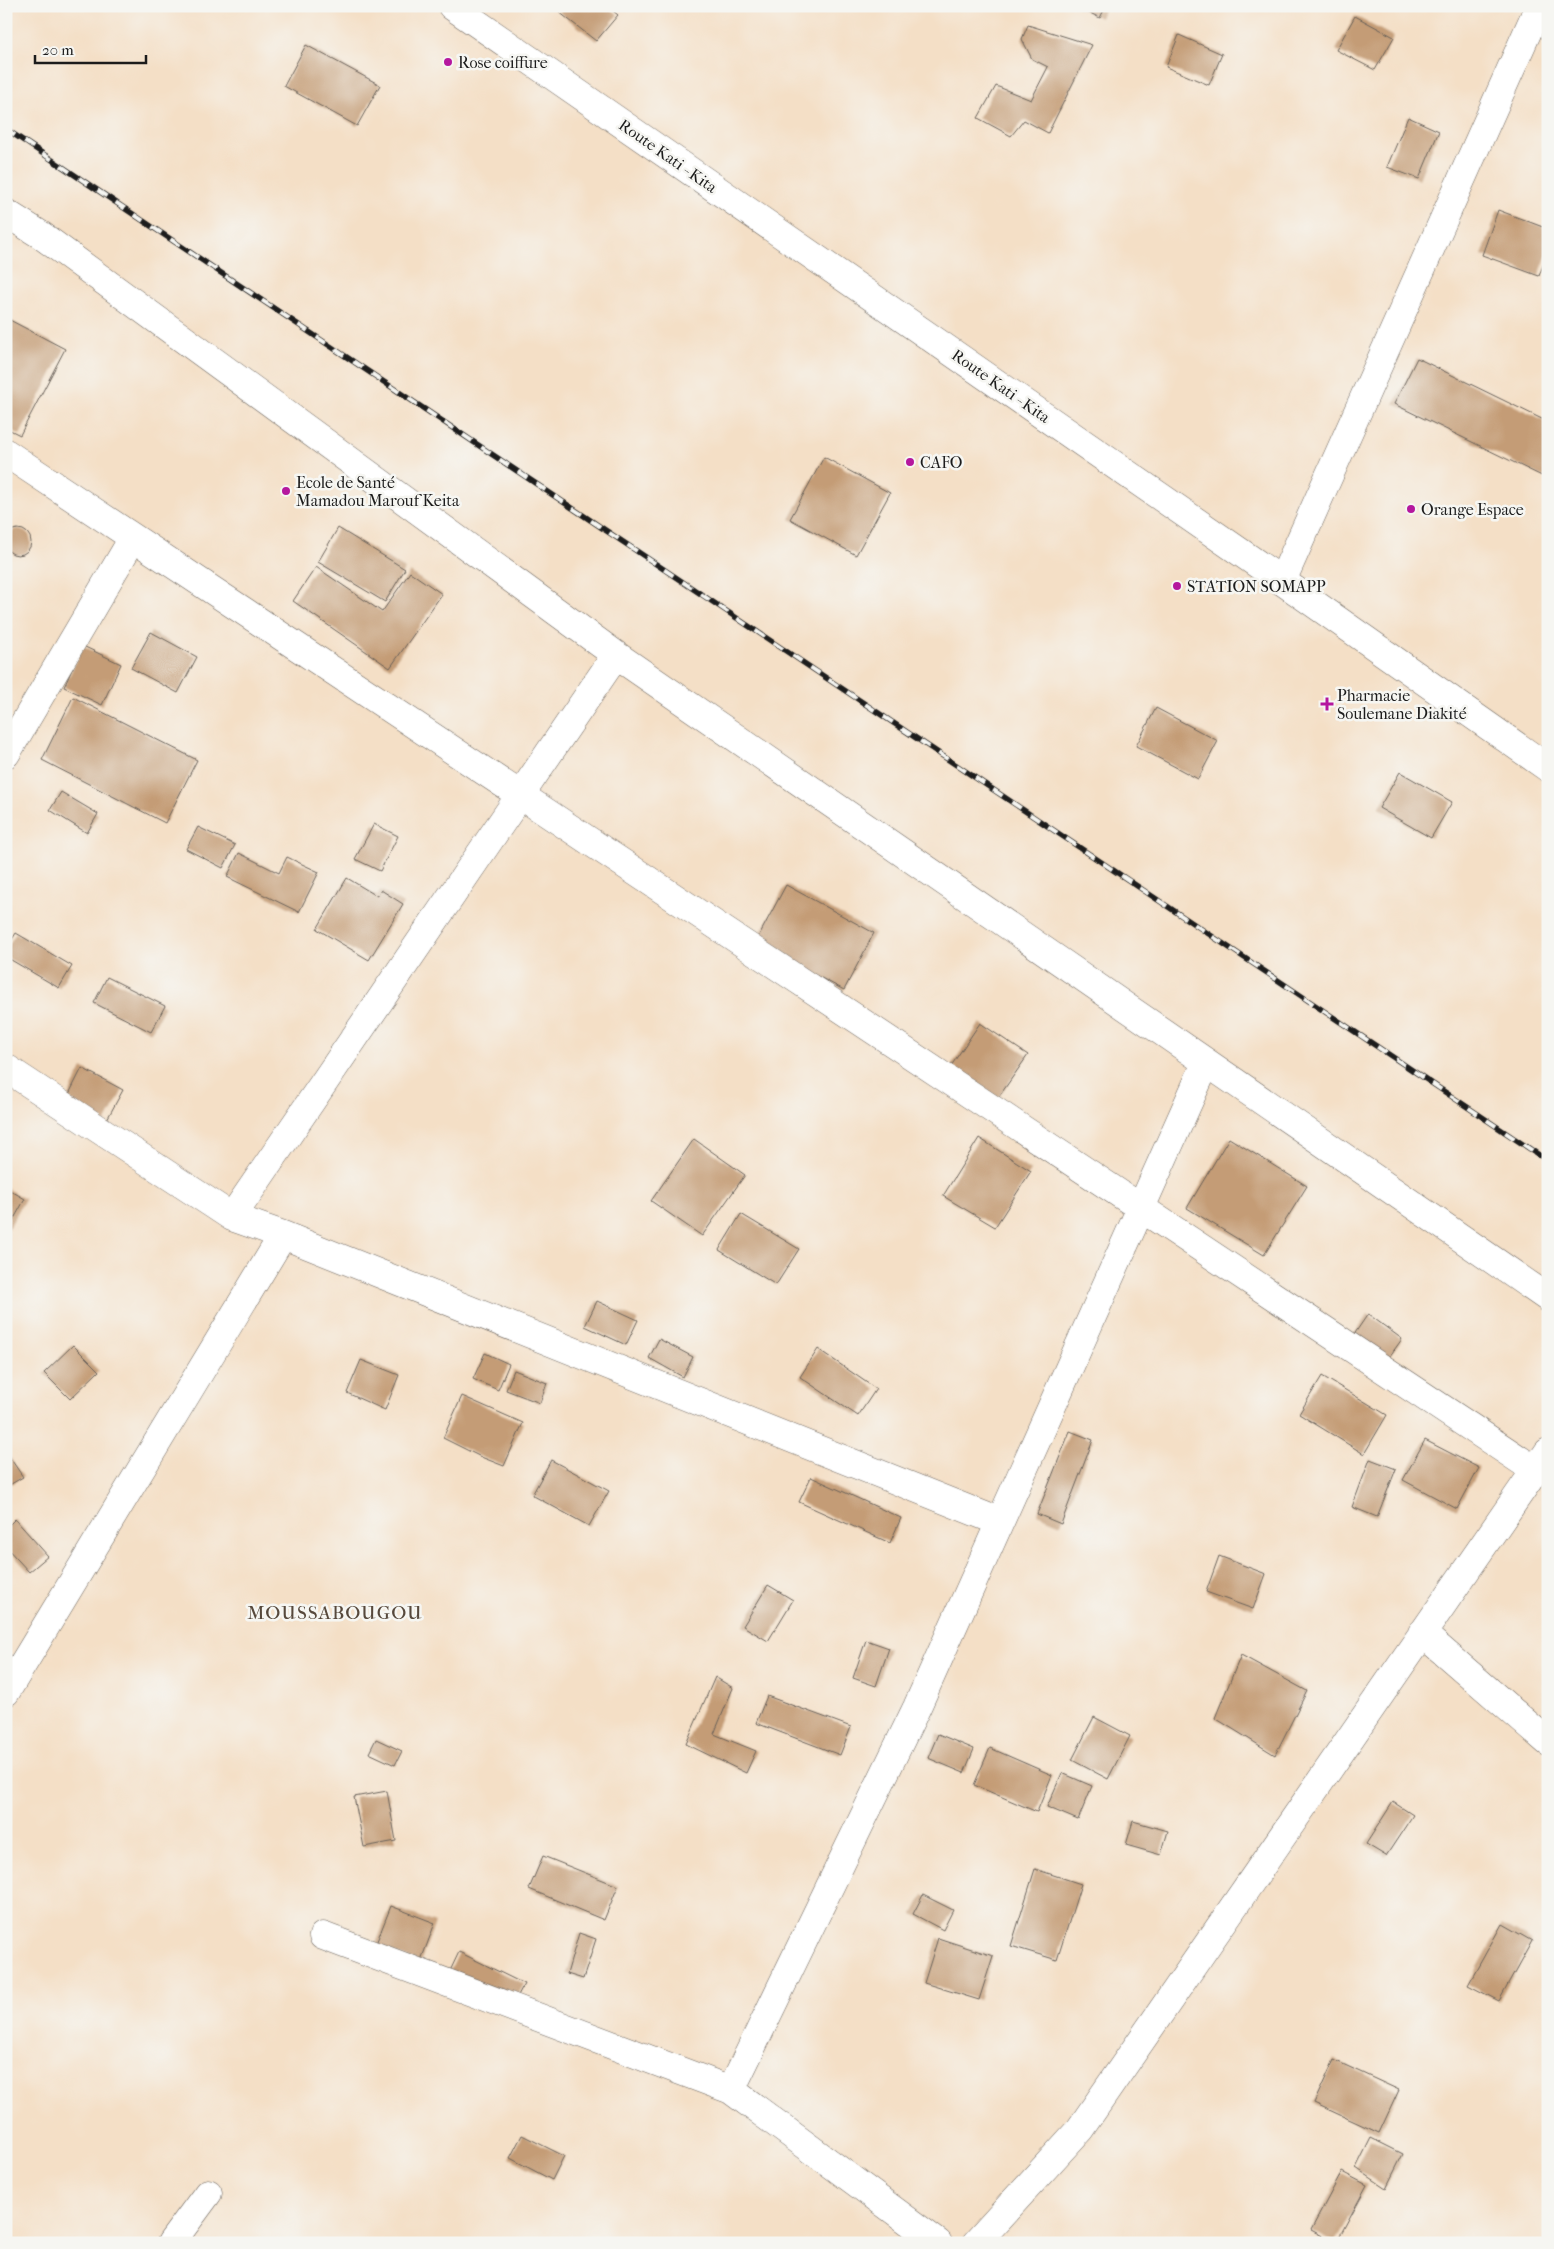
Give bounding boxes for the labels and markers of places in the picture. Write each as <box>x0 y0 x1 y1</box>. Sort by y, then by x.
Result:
place label: Rose coiffure <box>458 53 548 72</box>
marker: Rose coiffure <box>442 56 454 68</box>
place label: CAFO <box>920 453 962 472</box>
marker: CAFO <box>904 456 916 468</box>
place label: Ecole de Santé Mamadou Marouf Keita <box>296 473 460 510</box>
marker: Ecole de Santé Mamadou Marouf Keita <box>280 485 292 497</box>
place label: Orange Espace <box>1421 500 1524 519</box>
marker: Orange Espace <box>1405 503 1417 515</box>
place label: STATION SOMAPP <box>1187 577 1326 596</box>
marker: STATION SOMAPP <box>1171 580 1183 592</box>
place label: Pharmacie Soulemane Diakité <box>1337 686 1467 723</box>
marker: Pharmacie Soulemane Diakité <box>1321 698 1333 710</box>

